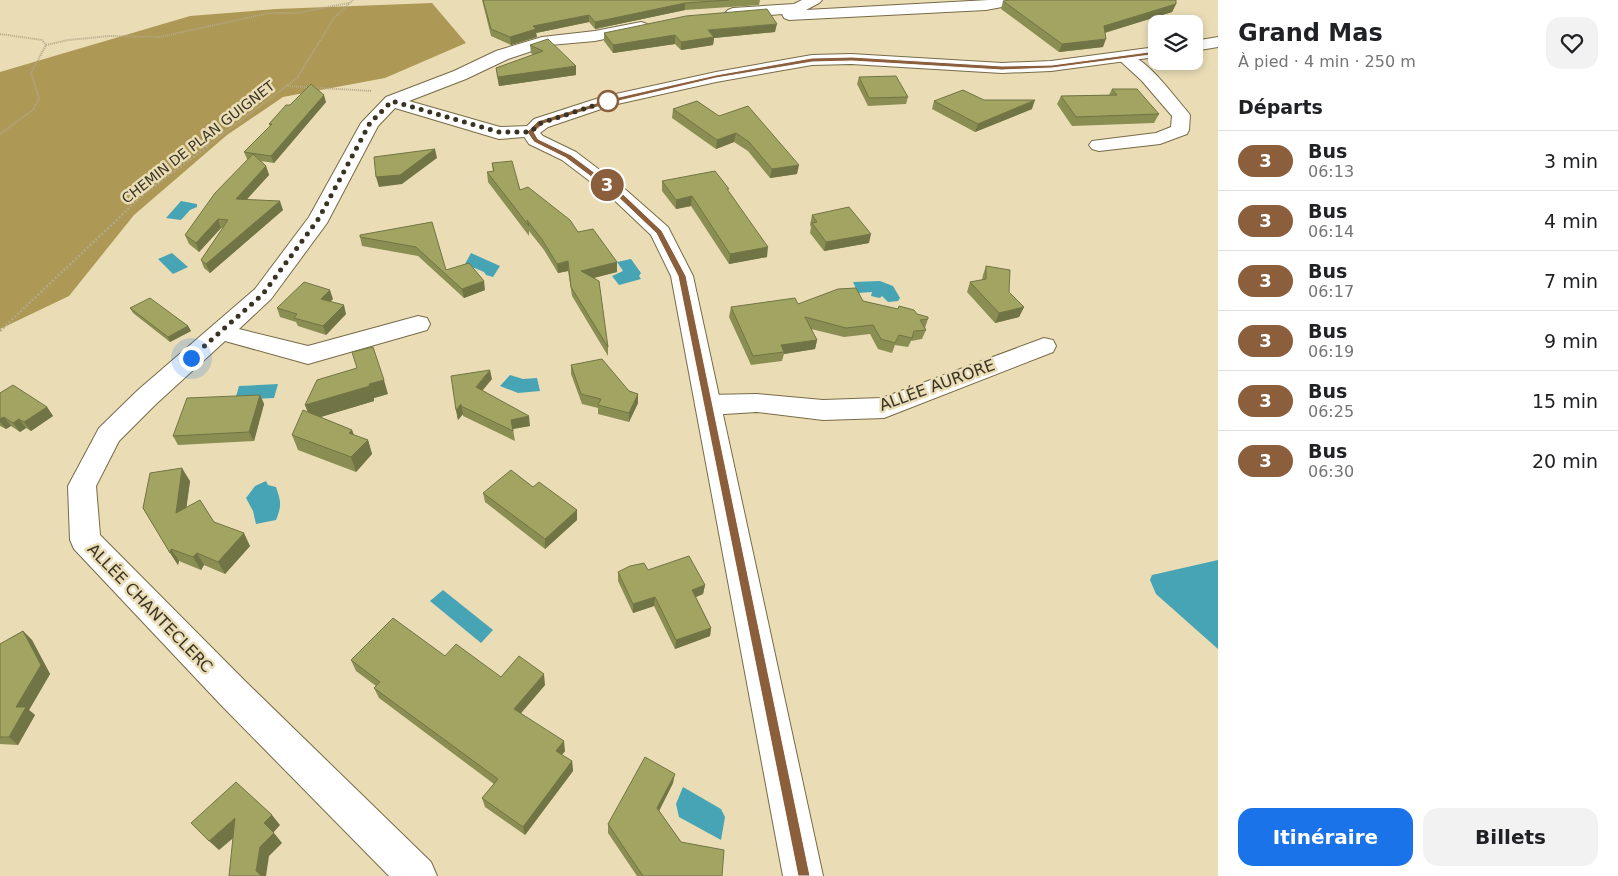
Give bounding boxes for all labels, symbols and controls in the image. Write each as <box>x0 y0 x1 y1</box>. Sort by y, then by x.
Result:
map controls <box>1148 15 1203 70</box>
button: layers <box>1148 15 1203 70</box>
button: heart <box>1546 17 1598 69</box>
text: Grand Mas <box>1238 19 1383 47</box>
text: À pied · 4 min · 250 m <box>1238 52 1416 71</box>
street label: CHEMIN DE PLAN GUIGNET <box>118 77 278 207</box>
unlabelled marker <box>597 90 619 112</box>
text: Départs <box>1238 96 1323 118</box>
text: Bus <box>1308 140 1347 162</box>
text: 3 <box>1259 150 1272 171</box>
text: 3 min <box>1544 150 1598 172</box>
text: 06:13 <box>1308 162 1354 181</box>
line badge: 3 <box>591 169 623 201</box>
text: 3 <box>601 174 613 195</box>
text: Bus <box>1308 200 1347 222</box>
text: 3 <box>1259 210 1272 231</box>
text: 4 min <box>1544 210 1598 232</box>
text: 06:14 <box>1308 222 1354 241</box>
text: Bus <box>1308 260 1347 282</box>
text: 3 <box>1259 270 1272 291</box>
text: 7 min <box>1544 270 1598 292</box>
text: 06:17 <box>1308 282 1354 301</box>
text: Bus <box>1308 320 1347 342</box>
text: 3 <box>1259 330 1272 351</box>
text: 9 min <box>1544 330 1598 352</box>
text: 06:19 <box>1308 342 1354 361</box>
your location <box>179 346 204 371</box>
street label: ALLÉE AURORE <box>877 355 997 415</box>
text: Bus <box>1308 380 1347 402</box>
text: 3 <box>1259 390 1272 411</box>
text: 15 min <box>1532 390 1598 412</box>
text: 06:25 <box>1308 402 1354 421</box>
text: Bus <box>1308 440 1347 462</box>
text: 3 <box>1259 450 1272 471</box>
text: 20 min <box>1532 450 1598 472</box>
text: 06:30 <box>1308 462 1354 481</box>
street label: ALLÉE CHANTECLERC <box>84 540 216 676</box>
button: Itinéraire <box>1238 808 1413 866</box>
button: Billets <box>1423 808 1598 866</box>

